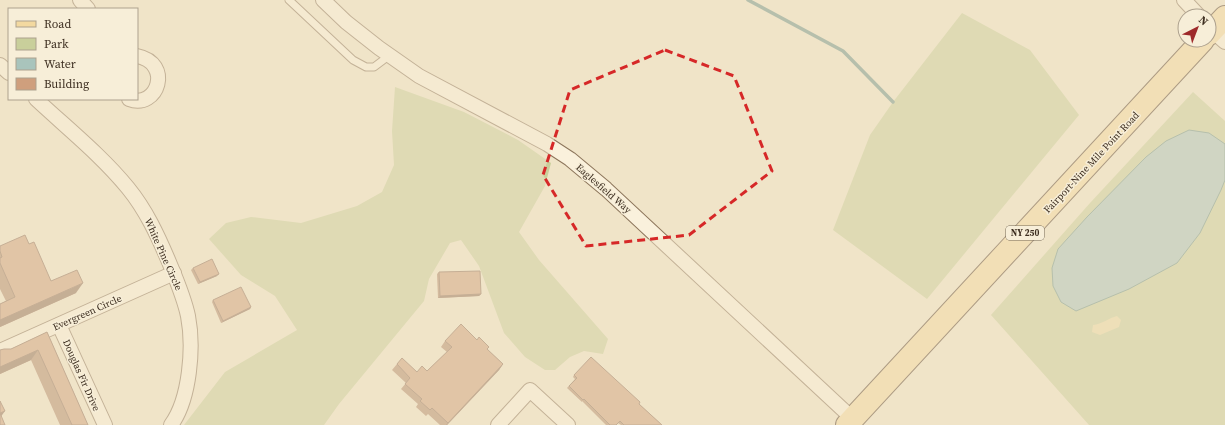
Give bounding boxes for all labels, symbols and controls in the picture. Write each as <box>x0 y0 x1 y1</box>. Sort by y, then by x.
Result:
legend <box>8 8 138 100</box>
north arrow <box>1177 8 1217 48</box>
text: N <box>1195 13 1211 29</box>
text: Road <box>44 16 71 32</box>
text: Park <box>44 36 69 52</box>
text: Water <box>44 56 76 72</box>
text: Building <box>44 76 89 92</box>
street label: Fairport-Nine Mile Point Road <box>1041 109 1142 216</box>
street label: Eaglesfield Way <box>573 161 635 217</box>
street label: White Pine Circle <box>142 216 185 292</box>
road number: NY 250 <box>1006 226 1044 240</box>
street label: Evergreen Circle <box>51 291 124 333</box>
street label: Douglas Fir Drive <box>60 337 103 413</box>

